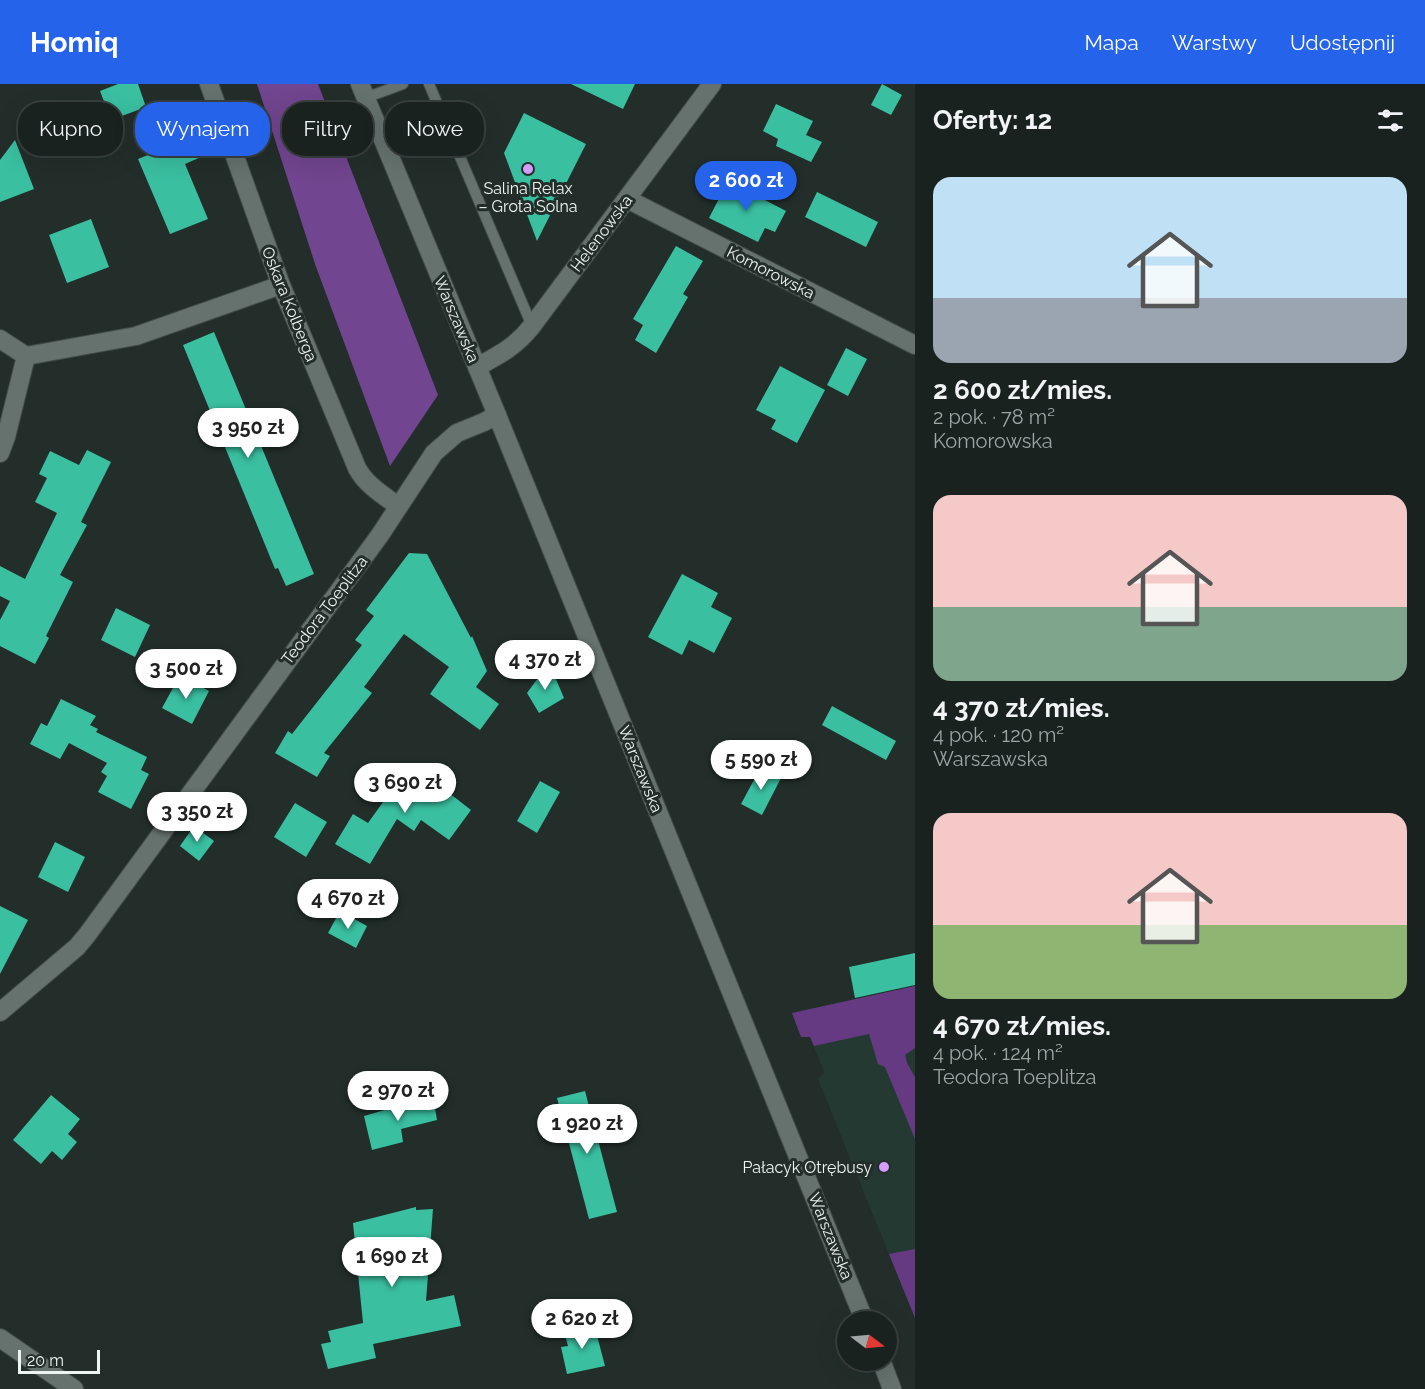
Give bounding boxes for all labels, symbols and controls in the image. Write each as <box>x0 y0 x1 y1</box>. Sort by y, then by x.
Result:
text: Homiq <box>30 26 119 59</box>
text: Mapa <box>1084 30 1139 55</box>
text: Warstwy <box>1172 30 1257 55</box>
text: Udostępnij <box>1290 30 1395 55</box>
chip: Kupno <box>18 102 123 156</box>
chip: Wynajem <box>135 102 270 156</box>
chip: Filtry <box>282 102 373 156</box>
chip: Nowe <box>385 102 484 156</box>
icon: filters <box>1374 104 1407 137</box>
text: Oferty: 12 <box>933 105 1052 135</box>
pin: 2 600 zł <box>684 161 808 212</box>
marker: Salina Relax – Grota Solna <box>521 162 535 176</box>
text: 2 600 zł <box>709 168 783 192</box>
place label: Salina Relax – Grota Solna <box>478 179 578 216</box>
street label: Helenowska <box>566 191 636 275</box>
icon: home <box>1116 216 1224 324</box>
street label: Komorowska <box>724 242 818 303</box>
street label: Oskara Kolberga <box>258 244 321 364</box>
street label: Warszawska <box>430 273 483 365</box>
text: 2 600 zł/mies. <box>933 375 1112 405</box>
text: 2 pok. · 78 m² <box>933 405 1055 429</box>
pin: 3 950 zł <box>186 408 310 459</box>
text: 3 950 zł <box>212 415 284 439</box>
text: Komorowska <box>933 429 1053 453</box>
icon: home <box>1116 534 1224 642</box>
street label: Teodora Toeplitza <box>277 552 371 668</box>
pin: 4 370 zł <box>483 640 607 691</box>
text: 4 370 zł <box>509 647 581 671</box>
pin: 3 500 zł <box>124 649 248 700</box>
text: 3 500 zł <box>149 656 223 680</box>
text: 4 370 zł/mies. <box>933 693 1110 723</box>
street label: Warszawska <box>614 723 667 815</box>
text: 4 pok. · 120 m² <box>933 723 1064 747</box>
pin: 5 590 zł <box>699 740 823 791</box>
text: 5 590 zł <box>725 747 797 771</box>
text: Warszawska <box>933 747 1048 771</box>
pin: 3 690 zł <box>343 763 467 814</box>
text: 3 690 zł <box>368 770 442 794</box>
pin: 3 350 zł <box>135 792 259 843</box>
text: 3 350 zł <box>161 799 233 823</box>
icon: home <box>1116 852 1224 960</box>
pin: 4 670 zł <box>286 879 410 930</box>
text: 4 670 zł <box>311 886 385 910</box>
text: 4 670 zł/mies. <box>933 1011 1111 1041</box>
text: 4 pok. · 124 m² <box>933 1041 1063 1065</box>
text: Teodora Toeplitza <box>933 1065 1097 1089</box>
pin: 2 970 zł <box>336 1071 460 1122</box>
text: 2 970 zł <box>362 1078 434 1102</box>
pin: 1 920 zł <box>525 1104 649 1155</box>
text: 1 920 zł <box>551 1111 623 1135</box>
place label: Pałacyk Otrębusy <box>742 1158 872 1177</box>
marker: Pałacyk Otrębusy <box>877 1160 891 1174</box>
street label: Warszawska <box>804 1190 857 1282</box>
pin: 1 690 zł <box>330 1237 454 1288</box>
text: 1 690 zł <box>356 1244 428 1268</box>
pin: 2 620 zł <box>520 1299 644 1350</box>
text: 2 620 zł <box>545 1306 619 1330</box>
north arrow <box>837 1311 897 1371</box>
map controls <box>837 1311 897 1371</box>
scale bar <box>18 1347 100 1374</box>
text: 20 m <box>27 1351 64 1370</box>

